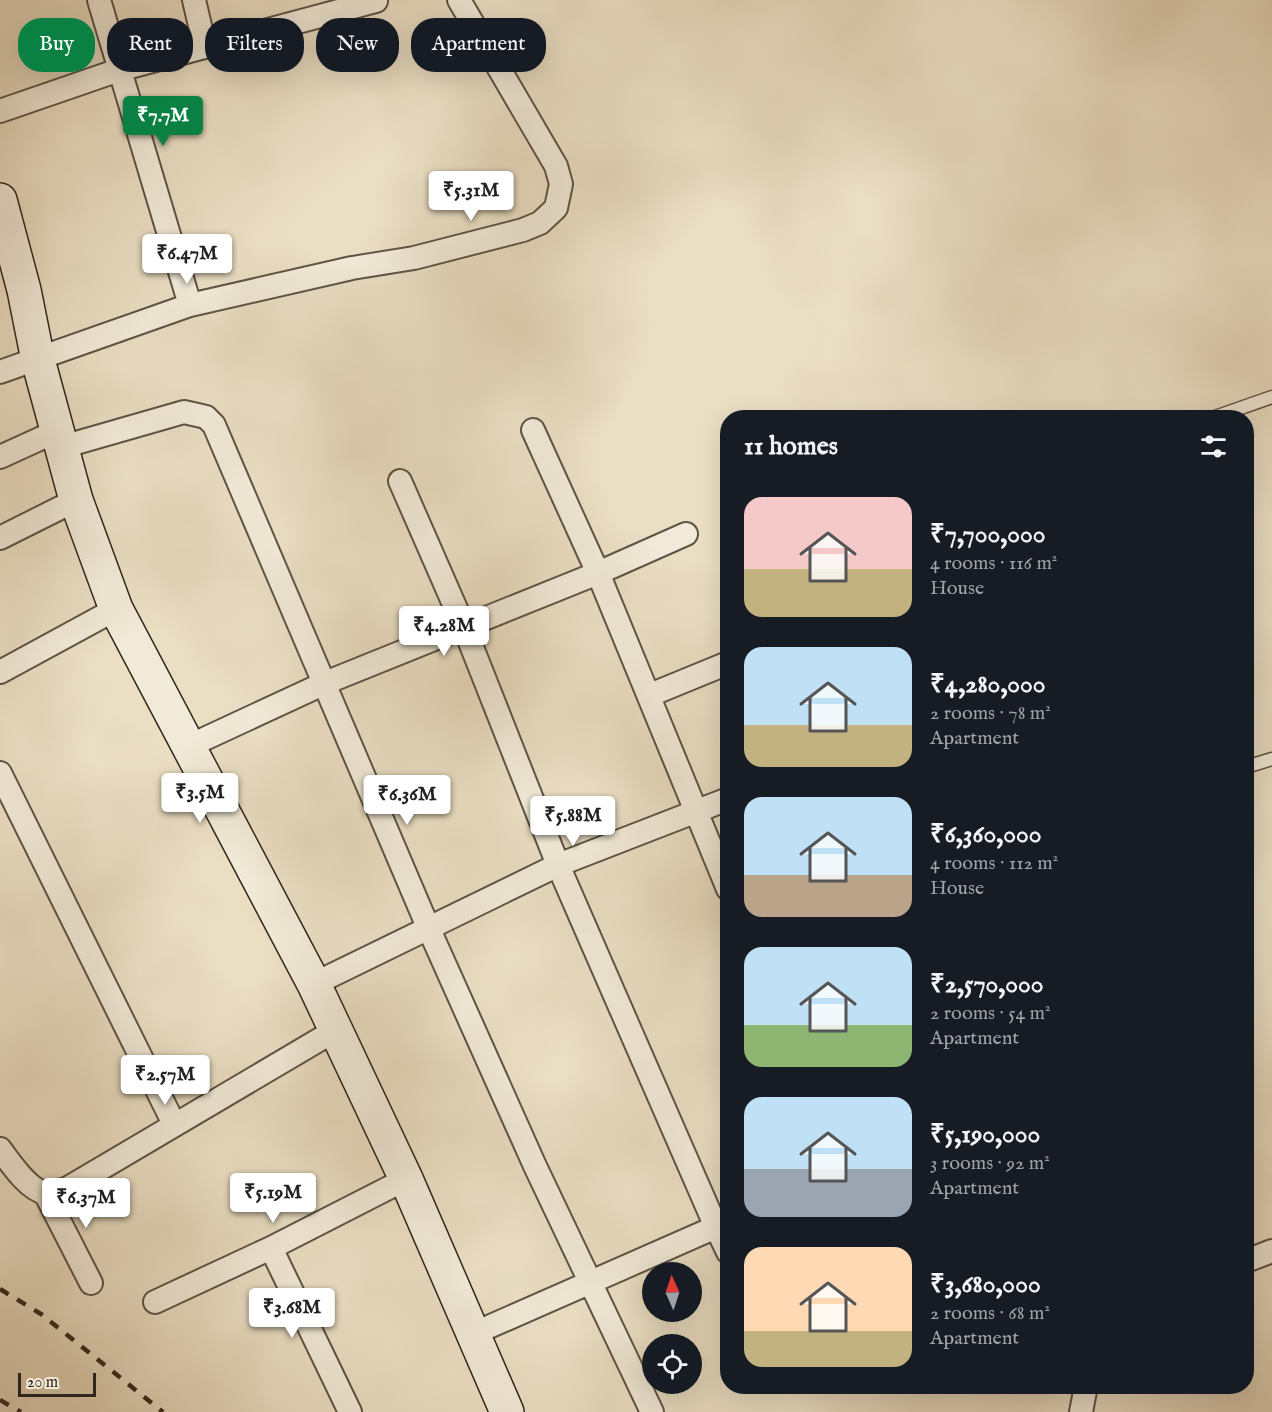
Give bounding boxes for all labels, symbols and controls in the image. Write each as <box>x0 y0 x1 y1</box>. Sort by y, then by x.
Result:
chip: Buy <box>18 18 95 72</box>
chip: Rent <box>107 18 193 72</box>
chip: Filters <box>205 18 304 72</box>
chip: New <box>316 18 399 72</box>
chip: Apartment <box>411 18 546 72</box>
pin: ₹7.7M <box>121 96 205 147</box>
text: ₹7.7M <box>137 103 189 128</box>
pin: ₹5.31M <box>422 171 520 222</box>
text: ₹5.31M <box>443 178 499 203</box>
pin: ₹6.47M <box>138 234 236 285</box>
text: ₹6.47M <box>156 241 218 266</box>
text: 11 homes <box>744 430 838 463</box>
icon: filters <box>1197 430 1230 463</box>
text: ₹7,700,000 <box>930 518 1046 551</box>
icon: home <box>792 521 864 593</box>
text: 4 rooms · 116 m² <box>930 551 1057 576</box>
text: House <box>930 576 984 601</box>
pin: ₹4.28M <box>395 606 493 657</box>
text: ₹4.28M <box>413 613 475 638</box>
text: ₹4,280,000 <box>930 668 1046 701</box>
icon: home <box>792 671 864 743</box>
text: 2 rooms · 78 m² <box>930 701 1051 726</box>
text: Apartment <box>930 726 1019 751</box>
pin: ₹3.5M <box>158 773 242 824</box>
pin: ₹6.36M <box>358 775 456 826</box>
text: ₹3.5M <box>175 780 225 805</box>
text: ₹6.36M <box>378 782 436 807</box>
pin: ₹5.88M <box>524 796 622 847</box>
text: ₹5.88M <box>544 803 602 828</box>
text: ₹6,360,000 <box>930 818 1041 851</box>
icon: home <box>792 821 864 893</box>
text: 4 rooms · 112 m² <box>930 851 1058 876</box>
text: House <box>930 876 984 901</box>
text: ₹2,570,000 <box>930 968 1044 1001</box>
icon: home <box>792 971 864 1043</box>
text: 2 rooms · 54 m² <box>930 1001 1051 1026</box>
text: Apartment <box>930 1026 1019 1051</box>
pin: ₹2.57M <box>116 1055 214 1106</box>
text: ₹2.57M <box>135 1062 195 1087</box>
text: ₹5,190,000 <box>930 1118 1040 1151</box>
icon: home <box>792 1121 864 1193</box>
text: 3 rooms · 92 m² <box>930 1151 1050 1176</box>
pin: ₹5.19M <box>224 1173 322 1224</box>
text: Apartment <box>930 1176 1019 1201</box>
pin: ₹6.37M <box>37 1178 135 1229</box>
text: ₹5.19M <box>244 1180 302 1205</box>
text: ₹6.37M <box>56 1185 116 1210</box>
north arrow <box>642 1262 702 1322</box>
map controls <box>642 1262 702 1394</box>
text: ₹3,680,000 <box>930 1268 1041 1301</box>
icon: home <box>792 1271 864 1343</box>
pin: ₹3.68M <box>243 1288 341 1339</box>
text: ₹3.68M <box>263 1295 321 1320</box>
text: 2 rooms · 68 m² <box>930 1301 1050 1326</box>
text: Apartment <box>930 1326 1019 1351</box>
button: locate <box>642 1334 702 1394</box>
scale bar <box>18 1370 96 1398</box>
text: 20 m <box>27 1373 58 1393</box>

